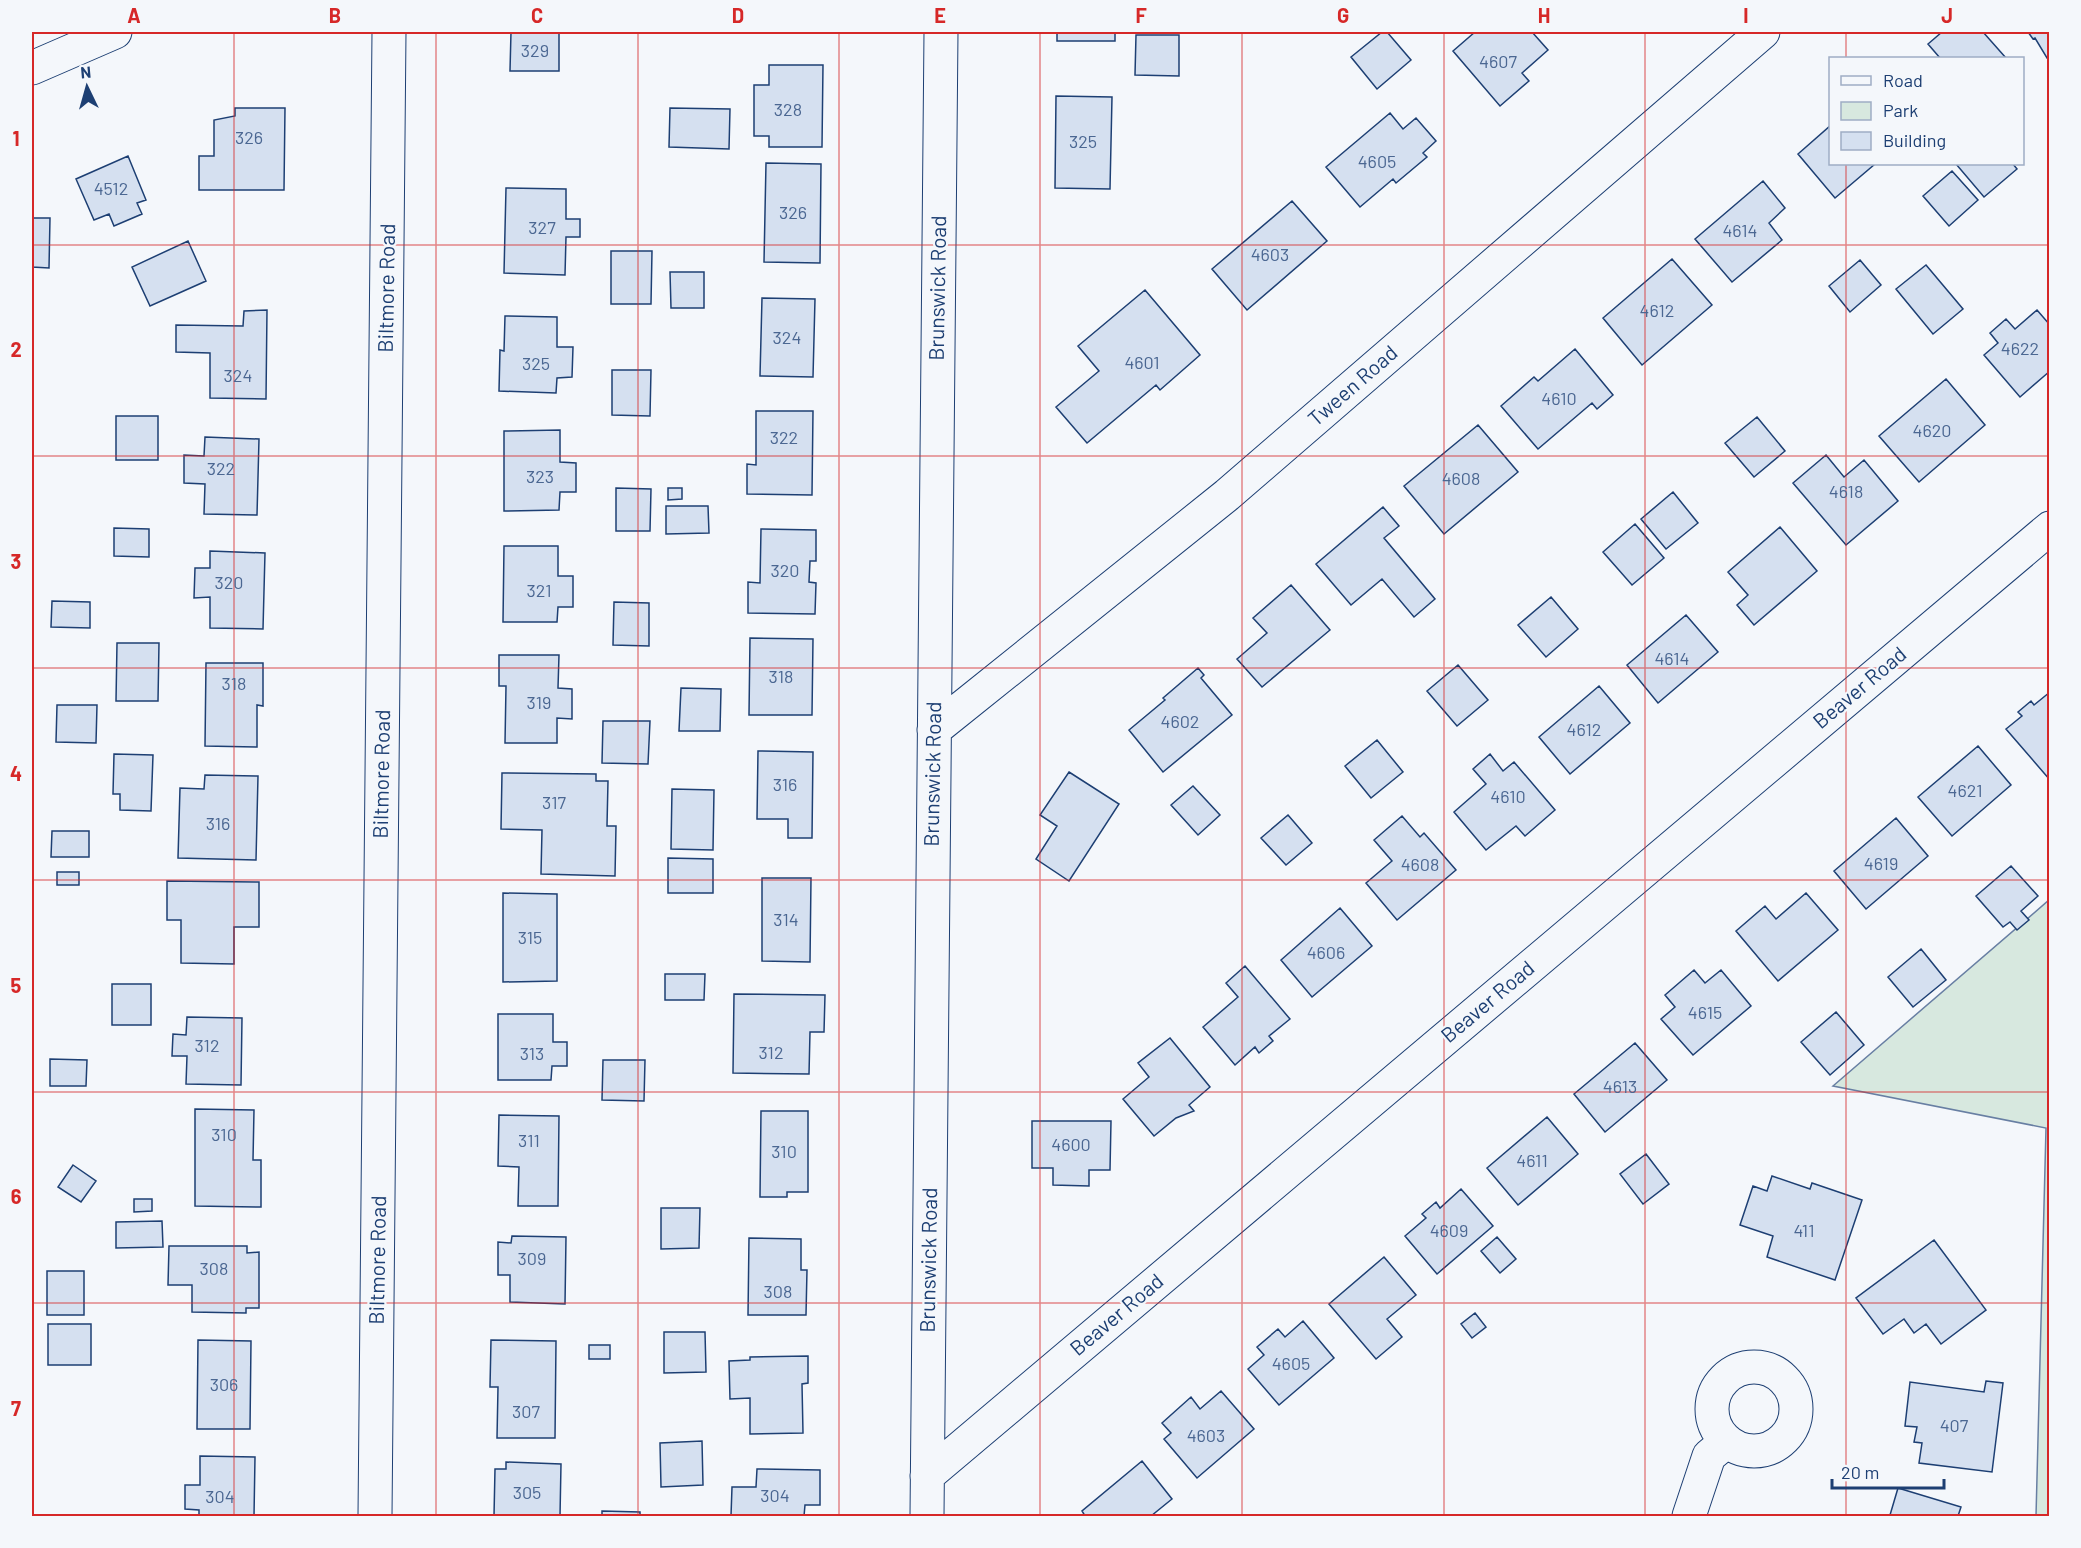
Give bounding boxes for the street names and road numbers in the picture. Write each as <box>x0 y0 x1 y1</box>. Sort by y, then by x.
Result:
street label: Brunswick Road <box>923 215 950 361</box>
street label: Biltmore Road <box>372 223 399 353</box>
street label: Tween Road <box>1302 339 1402 430</box>
street label: Beaver Road <box>1807 641 1911 733</box>
street label: Brunswick Road <box>918 701 945 847</box>
street label: Biltmore Road <box>367 709 394 839</box>
street label: Beaver Road <box>1435 955 1539 1047</box>
street label: Brunswick Road <box>914 1187 941 1333</box>
street label: Biltmore Road <box>363 1195 390 1325</box>
street label: Beaver Road <box>1064 1268 1168 1360</box>

